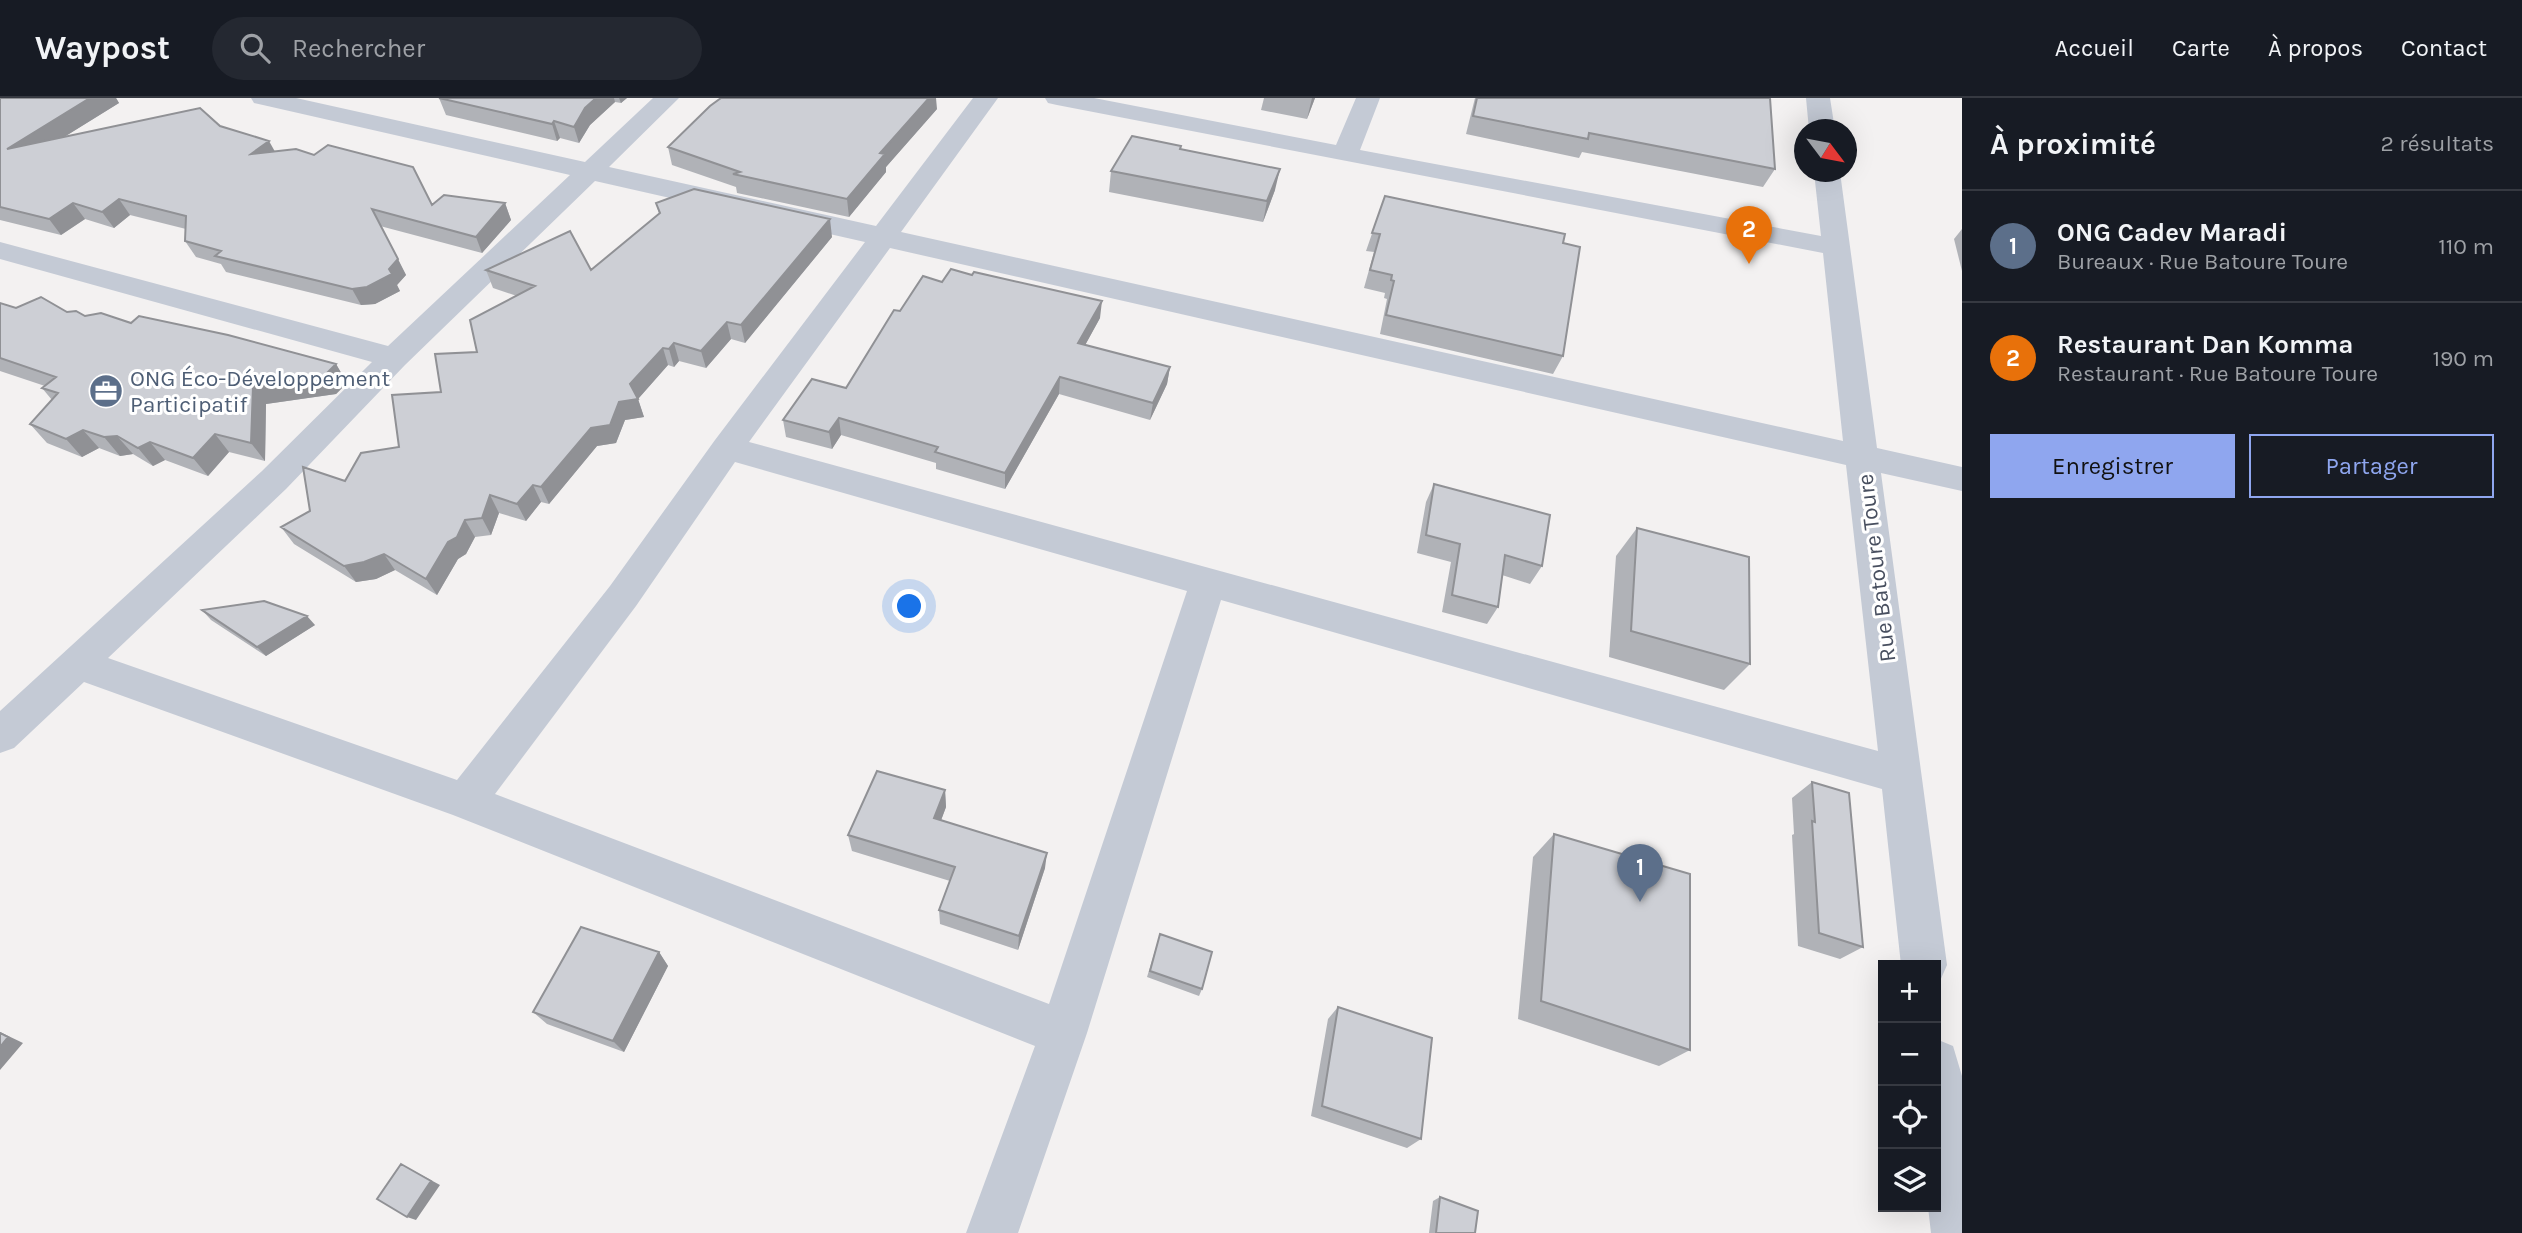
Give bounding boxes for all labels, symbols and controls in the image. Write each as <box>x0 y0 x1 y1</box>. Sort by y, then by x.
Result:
search box <box>212 17 702 80</box>
text: Waypost <box>35 29 170 67</box>
icon: search <box>236 29 274 67</box>
text: Rechercher <box>292 33 425 64</box>
text: Accueil <box>2055 34 2134 62</box>
text: Carte <box>2172 34 2230 62</box>
text: À propos <box>2268 34 2363 62</box>
text: Contact <box>2401 34 2487 62</box>
north arrow <box>1794 119 1857 182</box>
text: À proximité <box>1990 126 2156 162</box>
text: 2 résultats <box>2381 130 2494 157</box>
pin: 2 <box>1726 206 1772 264</box>
text: ONG Cadev Maradi <box>2057 217 2287 248</box>
text: 1 <box>2009 233 2017 260</box>
text: 110 m <box>2438 233 2494 260</box>
text: Bureaux · Rue Batoure Toure <box>2057 248 2348 275</box>
text: Restaurant Dan Komma <box>2057 329 2354 360</box>
text: 2 <box>2006 345 2020 372</box>
text: 190 m <box>2432 345 2494 372</box>
text: Restaurant · Rue Batoure Toure <box>2057 360 2378 387</box>
place label: ONG Éco-Développement Participatif <box>130 365 390 418</box>
office icon: ONG Éco-Développement Participatif <box>87 372 125 410</box>
button: Enregistrer <box>1990 434 2235 498</box>
button: Partager <box>2249 434 2494 498</box>
street label: Rue Batoure Toure <box>1852 472 1901 664</box>
your location <box>892 589 926 623</box>
pin: 1 <box>1617 844 1663 902</box>
map controls <box>1878 960 1941 1212</box>
button: + <box>1878 960 1941 1023</box>
button: − <box>1878 1023 1941 1086</box>
button: locate <box>1878 1086 1941 1149</box>
button: layers <box>1878 1149 1941 1212</box>

